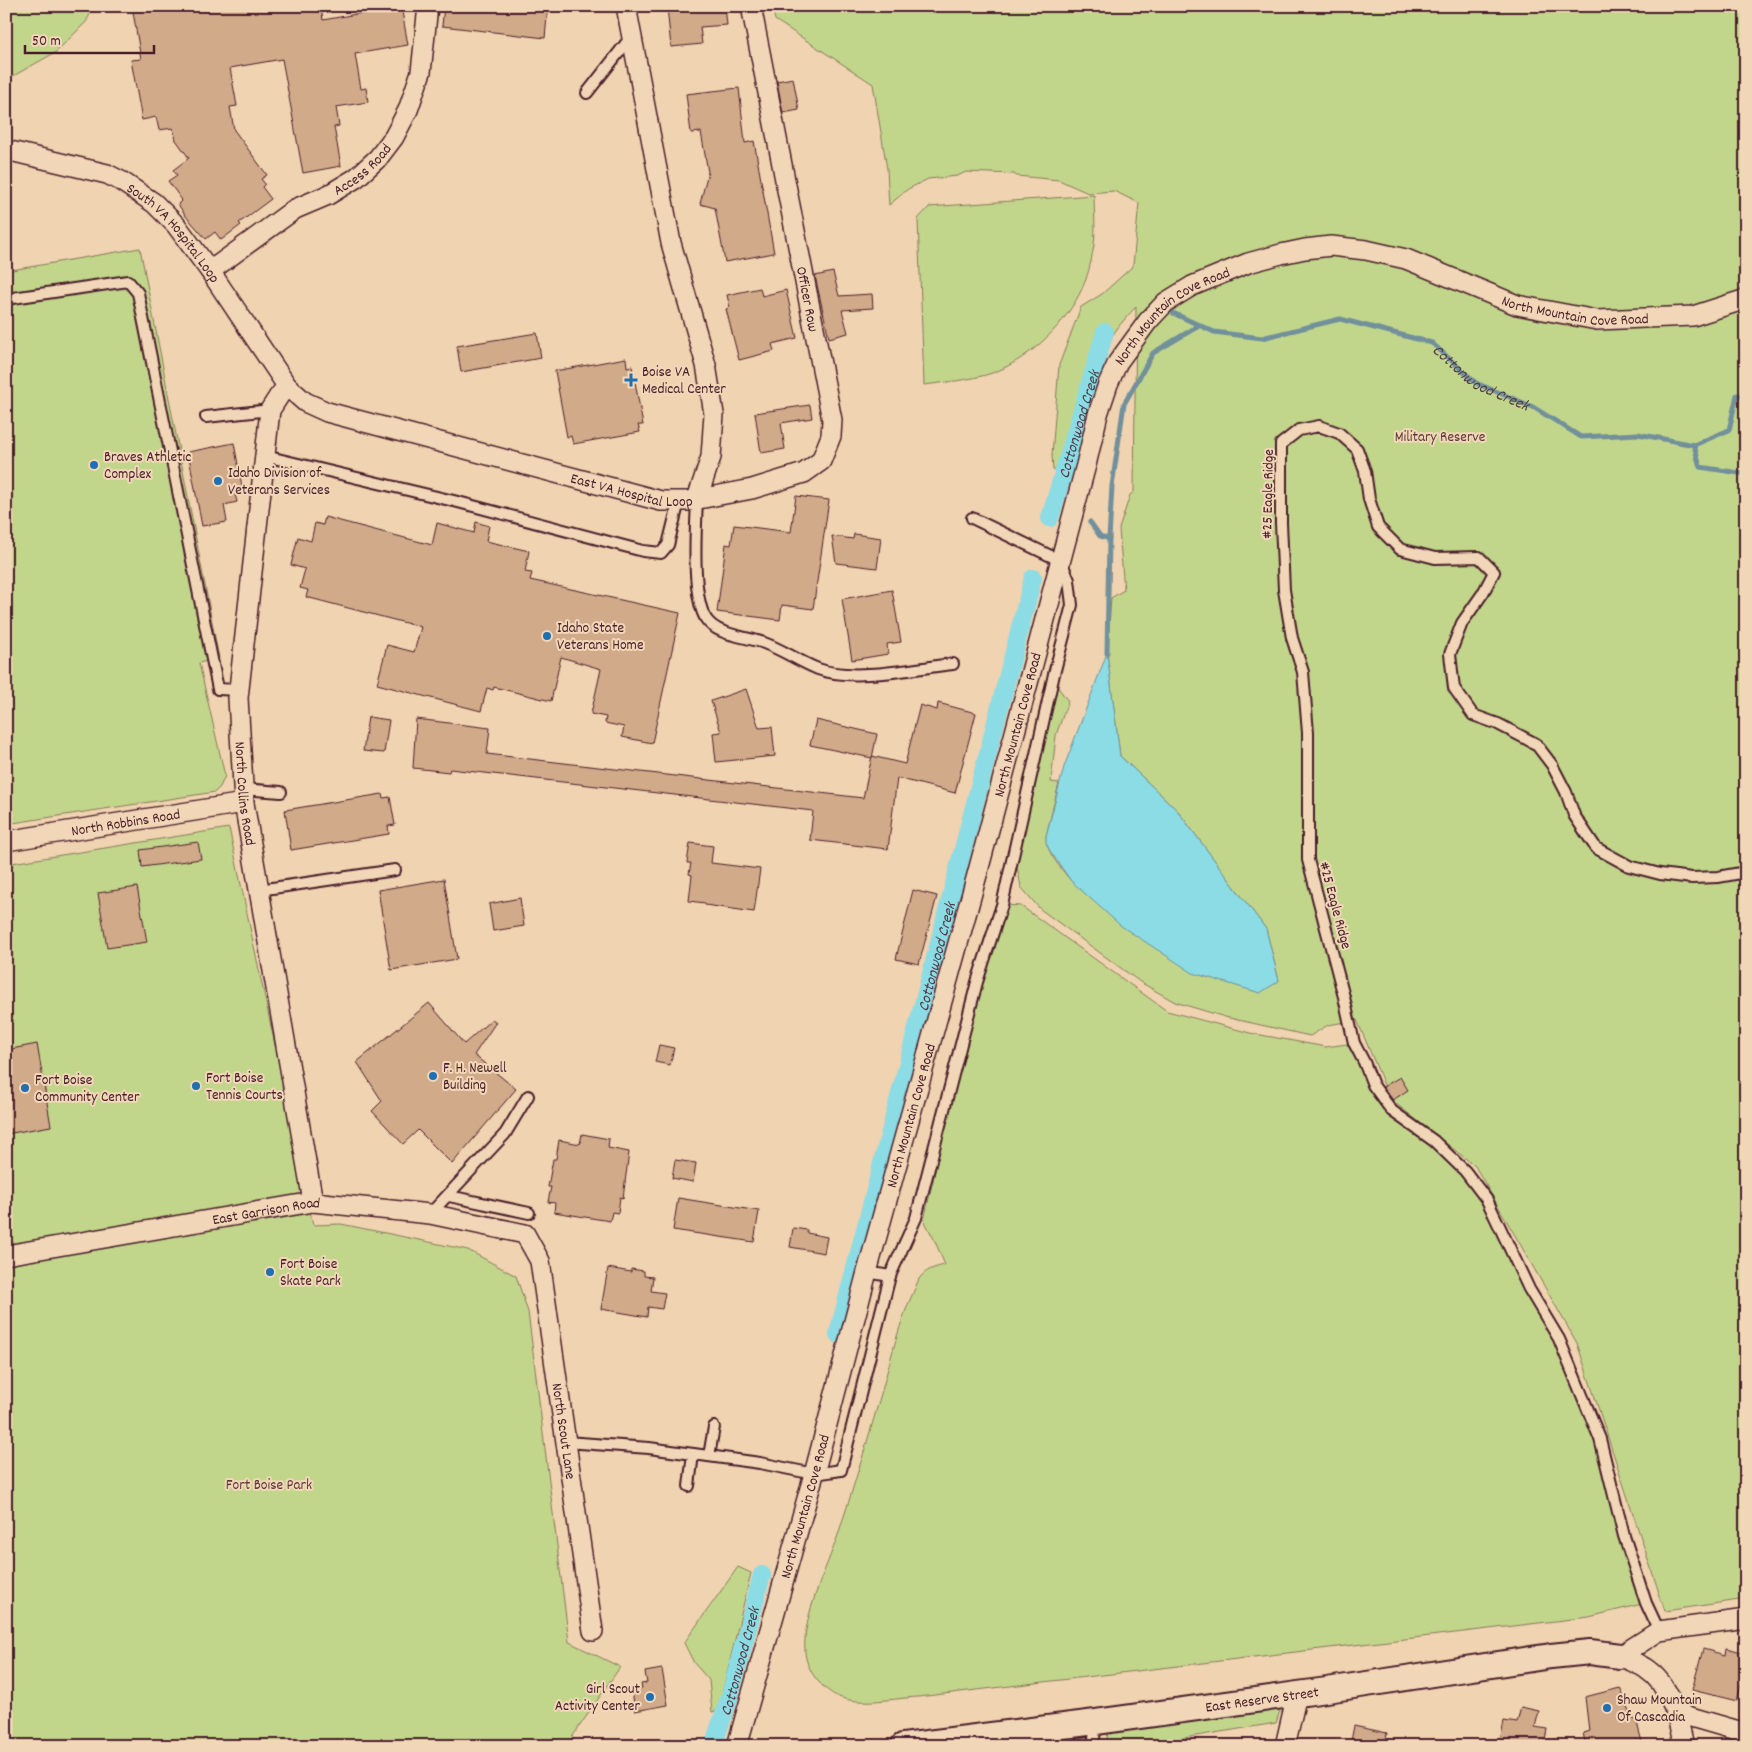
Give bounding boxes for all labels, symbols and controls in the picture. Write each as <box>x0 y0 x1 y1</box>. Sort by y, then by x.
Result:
scale bar <box>25 22 154 54</box>
text: 50 m <box>32 31 61 53</box>
street label: Access Road <box>330 140 398 202</box>
street label: South VA Hospital Loop <box>121 179 224 288</box>
street label: North Mountain Cove Road <box>1110 263 1234 371</box>
street label: Officer Row <box>789 265 823 334</box>
street label: North Mountain Cove Road <box>1498 291 1649 333</box>
water label: Cottonwood Creek <box>1426 340 1534 419</box>
place label: Boise VA Medical Center <box>642 362 726 401</box>
water label: Cottonwood Creek <box>1053 367 1107 482</box>
marker: Boise VA Medical Center <box>624 373 638 387</box>
park label: Military Reserve <box>1395 427 1486 449</box>
place label: Braves Athletic Complex <box>104 447 191 486</box>
street label: #25 Eagle Ridge <box>1257 449 1281 539</box>
marker: Braves Athletic Complex <box>88 459 100 471</box>
place label: Idaho Division of Veterans Services <box>228 463 330 502</box>
street label: East VA Hospital Loop <box>568 468 695 514</box>
marker: Idaho Division of Veterans Services <box>212 475 224 487</box>
place label: Idaho State Veterans Home <box>557 618 644 657</box>
marker: Idaho State Veterans Home <box>541 630 553 642</box>
street label: North Mountain Cove Road <box>989 651 1049 800</box>
street label: North Collins Road <box>228 741 260 847</box>
street label: North Robbins Road <box>70 804 182 843</box>
street label: #25 Eagle Ridge <box>1312 859 1356 952</box>
water label: Cottonwood Creek <box>913 899 963 1014</box>
street label: North Mountain Cove Road <box>882 1041 943 1191</box>
place label: F. H. Newell Building <box>443 1058 507 1097</box>
place label: Fort Boise Tennis Courts <box>206 1068 283 1107</box>
place label: Fort Boise Community Center <box>35 1070 140 1109</box>
marker: F. H. Newell Building <box>427 1070 439 1082</box>
marker: Fort Boise Tennis Courts <box>190 1080 202 1092</box>
marker: Fort Boise Community Center <box>19 1082 31 1094</box>
street label: East Garrison Road <box>211 1193 321 1232</box>
place label: Fort Boise Skate Park <box>280 1254 341 1293</box>
marker: Fort Boise Skate Park <box>264 1266 276 1278</box>
street label: North Scout Lane <box>545 1382 580 1481</box>
street label: North Mountain Cove Road <box>776 1432 837 1581</box>
park label: Fort Boise Park <box>226 1475 312 1497</box>
water label: Cottonwood Creek <box>715 1603 767 1719</box>
place label: Girl Scout Activity Center <box>555 1679 640 1718</box>
street label: East Reserve Street <box>1204 1682 1321 1720</box>
place label: Shaw Mountain Of Cascadia <box>1617 1690 1702 1729</box>
marker: Girl Scout Activity Center <box>644 1691 656 1703</box>
marker: Shaw Mountain Of Cascadia <box>1601 1702 1613 1714</box>

